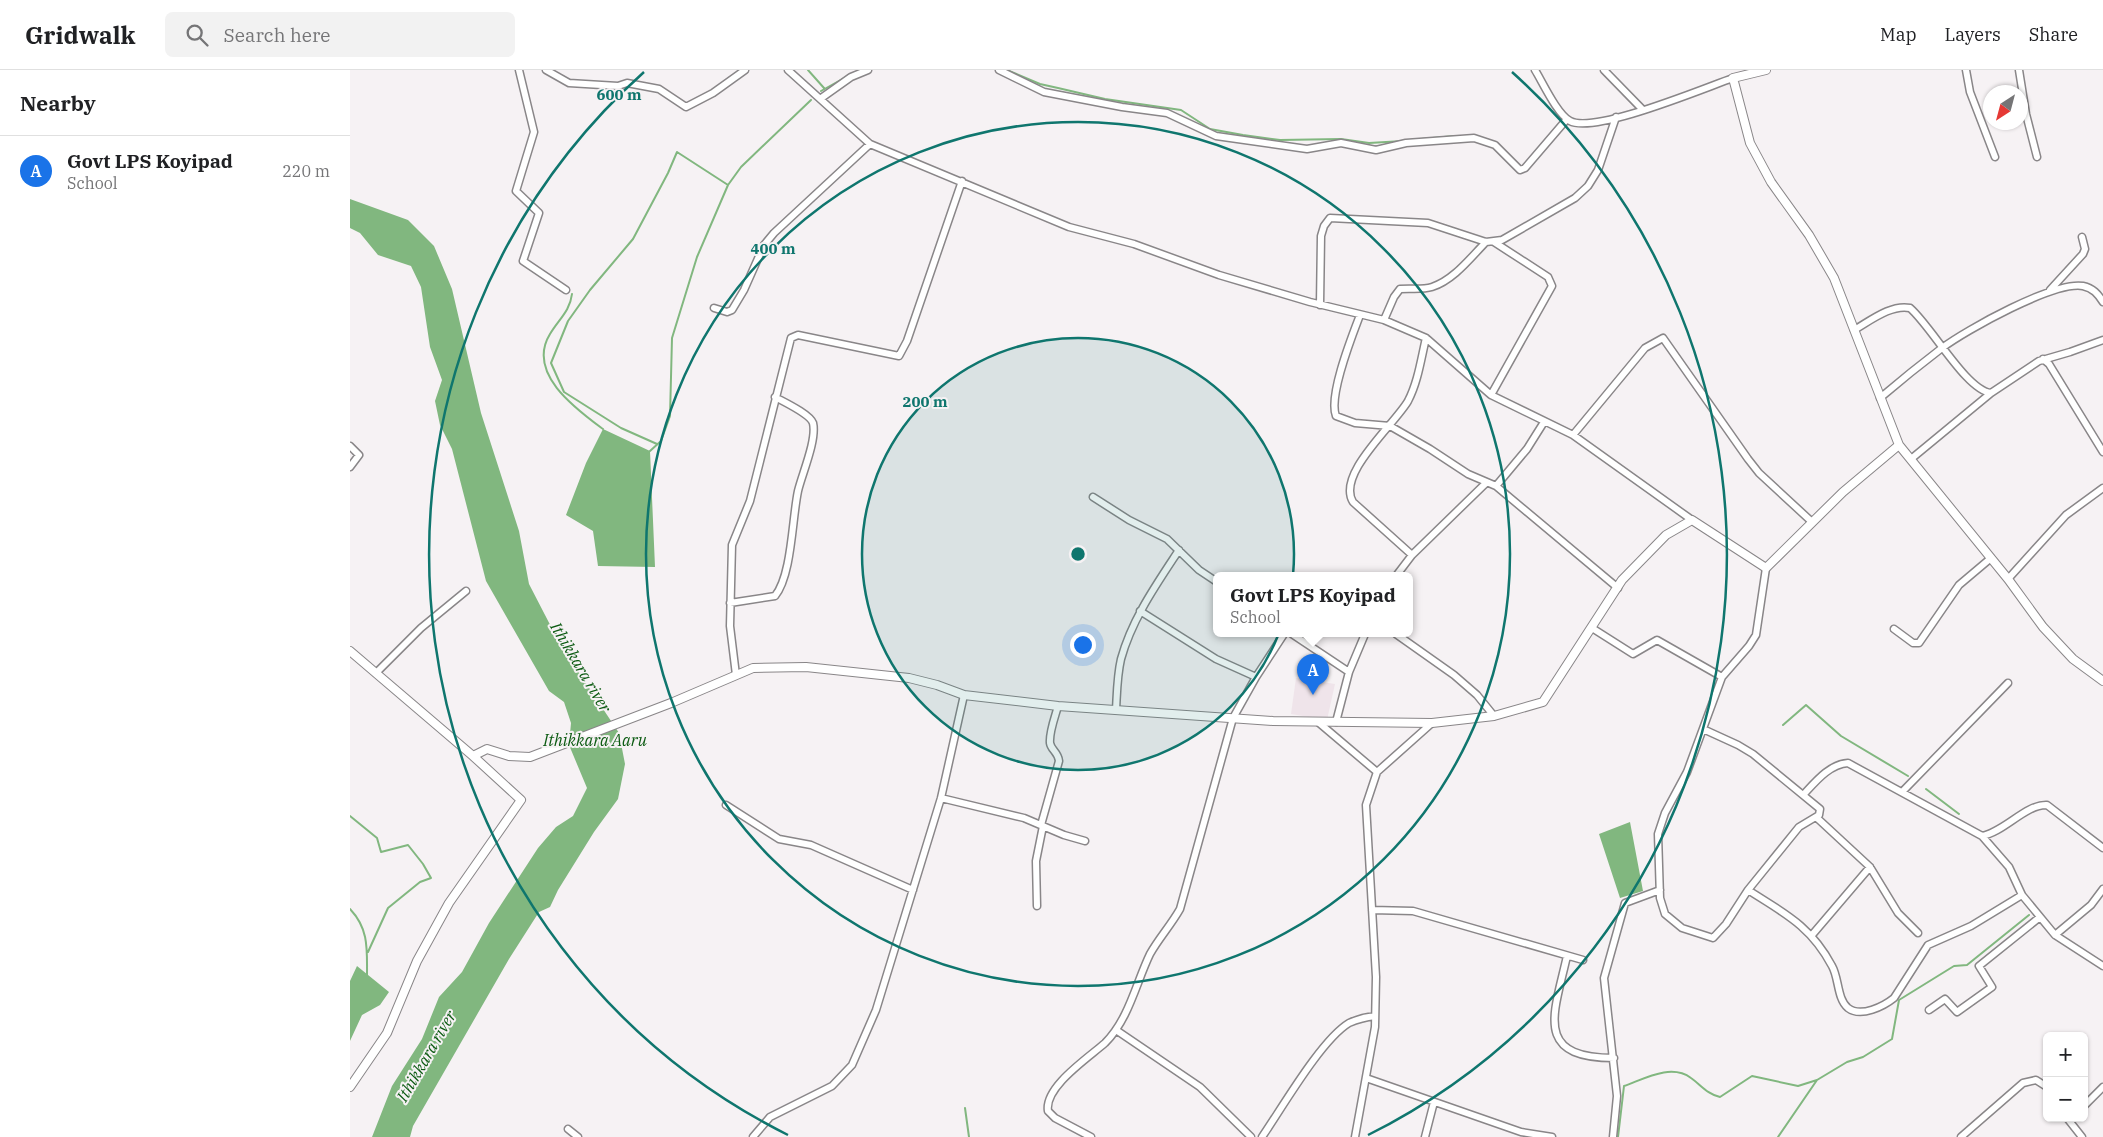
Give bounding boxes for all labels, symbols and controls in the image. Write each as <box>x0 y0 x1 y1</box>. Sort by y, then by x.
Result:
search box <box>165 12 515 57</box>
text: Gridwalk <box>25 19 135 51</box>
icon: search <box>183 21 211 49</box>
text: Search here <box>223 23 331 47</box>
text: Map <box>1880 23 1917 46</box>
text: Layers <box>1945 23 2001 46</box>
text: Share <box>2029 23 2078 46</box>
text: 600 m <box>596 85 642 104</box>
north arrow <box>1983 85 2028 130</box>
text: Nearby <box>20 89 96 117</box>
text: Govt LPS Koyipad <box>67 149 233 173</box>
text: A <box>30 161 42 181</box>
text: 220 m <box>282 161 330 181</box>
text: School <box>67 173 118 193</box>
text: 400 m <box>750 239 796 258</box>
text: 200 m <box>902 392 948 411</box>
centre of rings <box>1069 545 1087 563</box>
popup <box>1213 572 1413 637</box>
text: Govt LPS Koyipad <box>1230 583 1396 607</box>
text: School <box>1230 607 1281 627</box>
water label: Ithikkara river <box>546 617 616 717</box>
your location <box>1070 632 1096 658</box>
pin: A <box>1297 654 1329 695</box>
water label: Ithikkara Aaru <box>542 730 647 750</box>
water label: Ithikkara river <box>391 1006 461 1106</box>
map controls <box>2043 1032 2088 1122</box>
button: + <box>2043 1032 2088 1077</box>
button: − <box>2043 1077 2088 1122</box>

